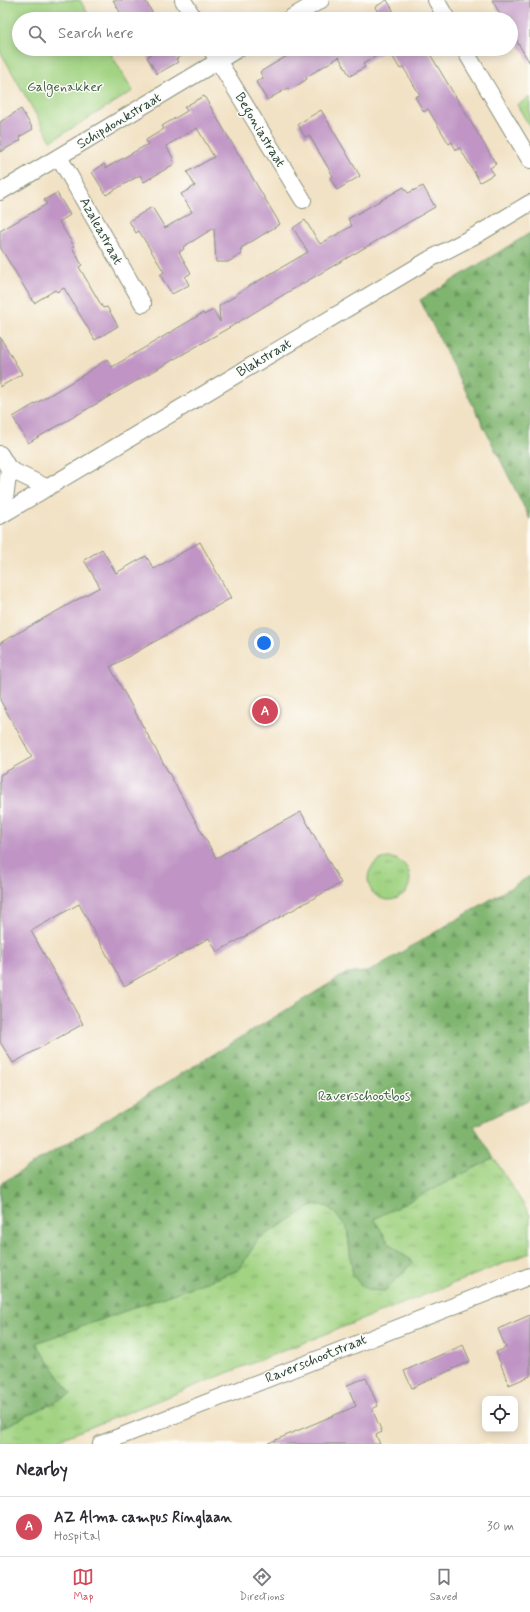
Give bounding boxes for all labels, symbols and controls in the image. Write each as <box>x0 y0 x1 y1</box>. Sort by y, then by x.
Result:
search box <box>12 12 518 56</box>
icon: search <box>26 23 48 45</box>
text: Search here <box>58 24 134 44</box>
park label: Galgenakker <box>27 78 103 97</box>
street label: Schipdonkstraat <box>73 89 165 153</box>
street label: Begoniastraat <box>229 89 289 172</box>
street label: Azaleastraat <box>75 194 127 268</box>
street label: Blakstraat <box>233 335 295 381</box>
your location <box>254 633 274 653</box>
pin: A <box>252 696 278 726</box>
park label: Raverschootbos <box>318 1087 411 1105</box>
street label: Raverschootstraat <box>263 1330 369 1388</box>
map controls <box>482 1396 518 1432</box>
button: locate <box>482 1396 518 1432</box>
text: Nearby <box>16 1459 68 1481</box>
text: AZ Alma campus Ringlaan <box>54 1508 232 1528</box>
text: A <box>25 1518 33 1535</box>
text: 30 m <box>487 1518 514 1535</box>
text: Hospital <box>54 1528 100 1545</box>
tab: Map <box>72 1566 94 1604</box>
tab: Directions <box>239 1566 285 1604</box>
tab: Saved <box>430 1566 457 1604</box>

